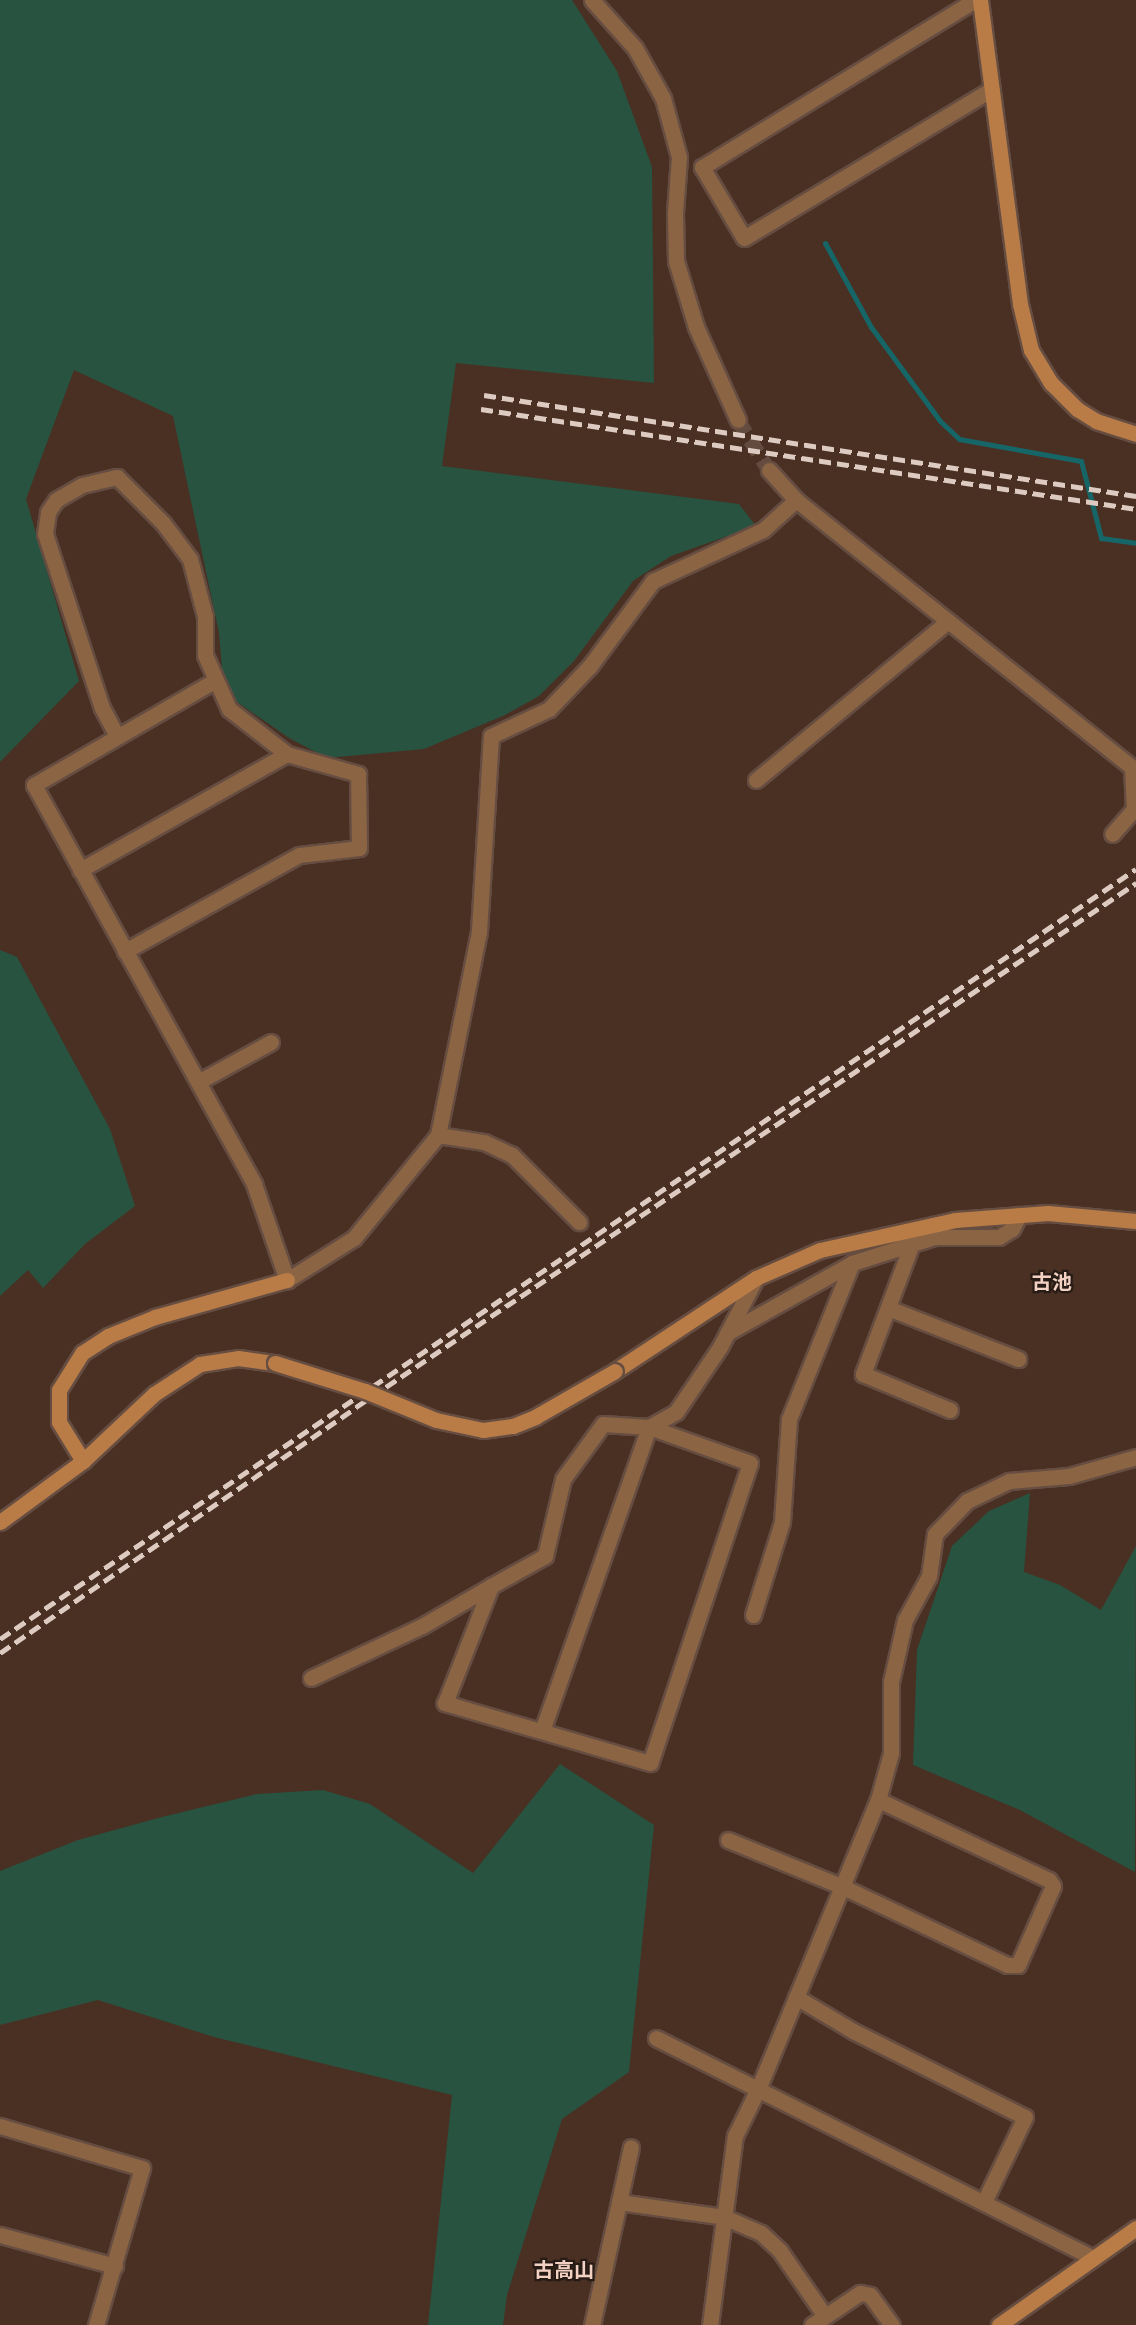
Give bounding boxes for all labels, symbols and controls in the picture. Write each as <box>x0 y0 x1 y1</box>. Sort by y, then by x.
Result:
district label: 古池 <box>1032 1270 1072 1294</box>
district label: 古高山 <box>534 2258 594 2282</box>

